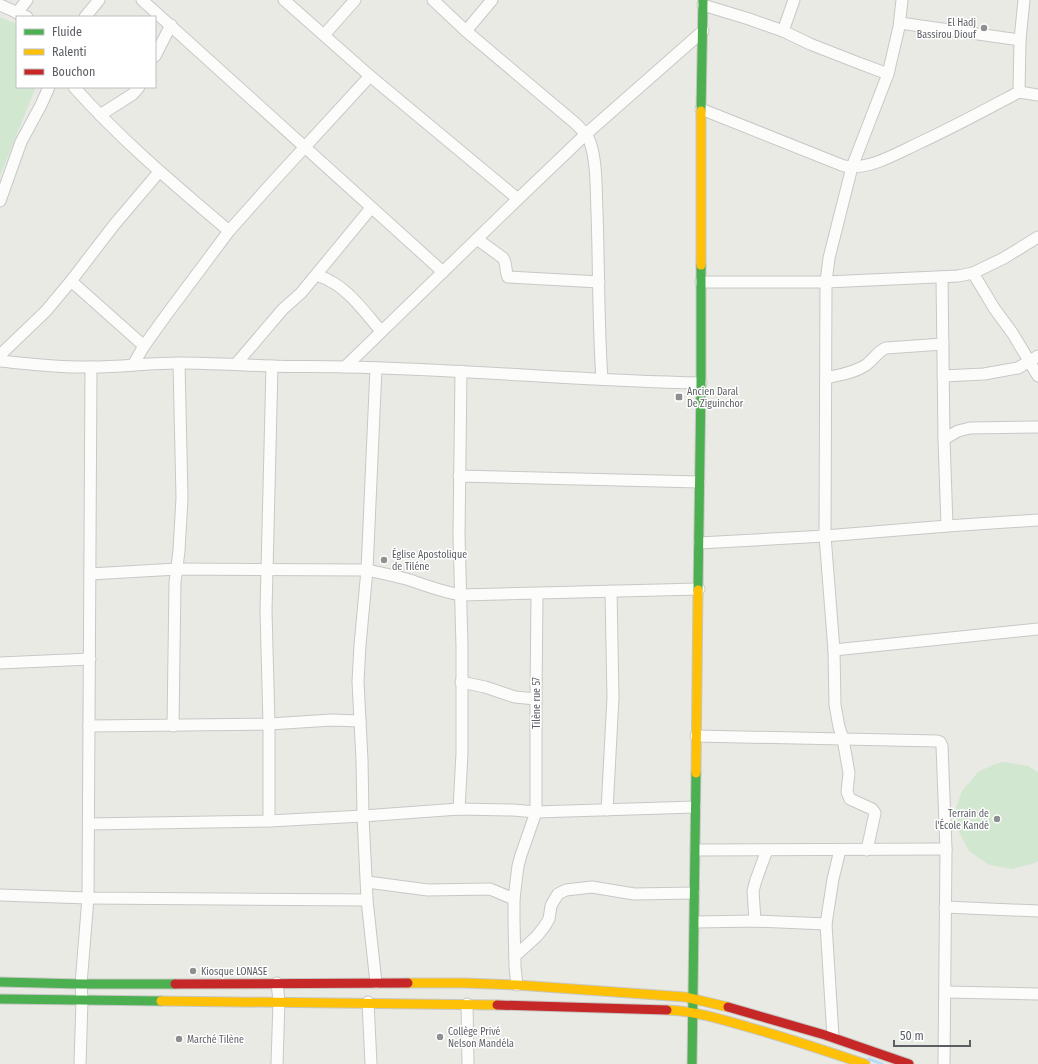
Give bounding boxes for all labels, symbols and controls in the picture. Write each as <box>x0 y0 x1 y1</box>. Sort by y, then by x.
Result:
legend <box>16 16 156 88</box>
place label: El Hadj Bassirou Diouf <box>917 17 977 41</box>
marker: El Hadj Bassirou Diouf <box>979 23 989 33</box>
text: Fluide <box>52 25 82 39</box>
text: Ralenti <box>52 45 87 59</box>
text: Bouchon <box>52 65 95 79</box>
place label: Ancien Daral De Ziguinchor <box>687 386 744 410</box>
marker: Ancien Daral De Ziguinchor <box>674 392 684 402</box>
place label: Église Apostolique de Tiléne <box>392 547 467 573</box>
marker: Église Apostolique de Tiléne <box>379 555 389 565</box>
street label: Tilène rue 57 <box>531 677 543 729</box>
place label: Terrain de l'École Kandé <box>935 808 989 832</box>
marker: Terrain de l'École Kandé <box>992 814 1002 824</box>
marker: Kiosque LONASE <box>188 966 198 976</box>
place label: Kiosque LONASE <box>201 966 268 978</box>
scale bar <box>894 1022 970 1048</box>
place label: Collège Privé Nelson Mandéla <box>448 1026 514 1050</box>
text: 50 m <box>900 1029 924 1043</box>
marker: Collège Privé Nelson Mandéla <box>435 1032 445 1042</box>
marker: Marché Tilène <box>174 1034 184 1044</box>
place label: Marché Tilène <box>187 1034 244 1046</box>

